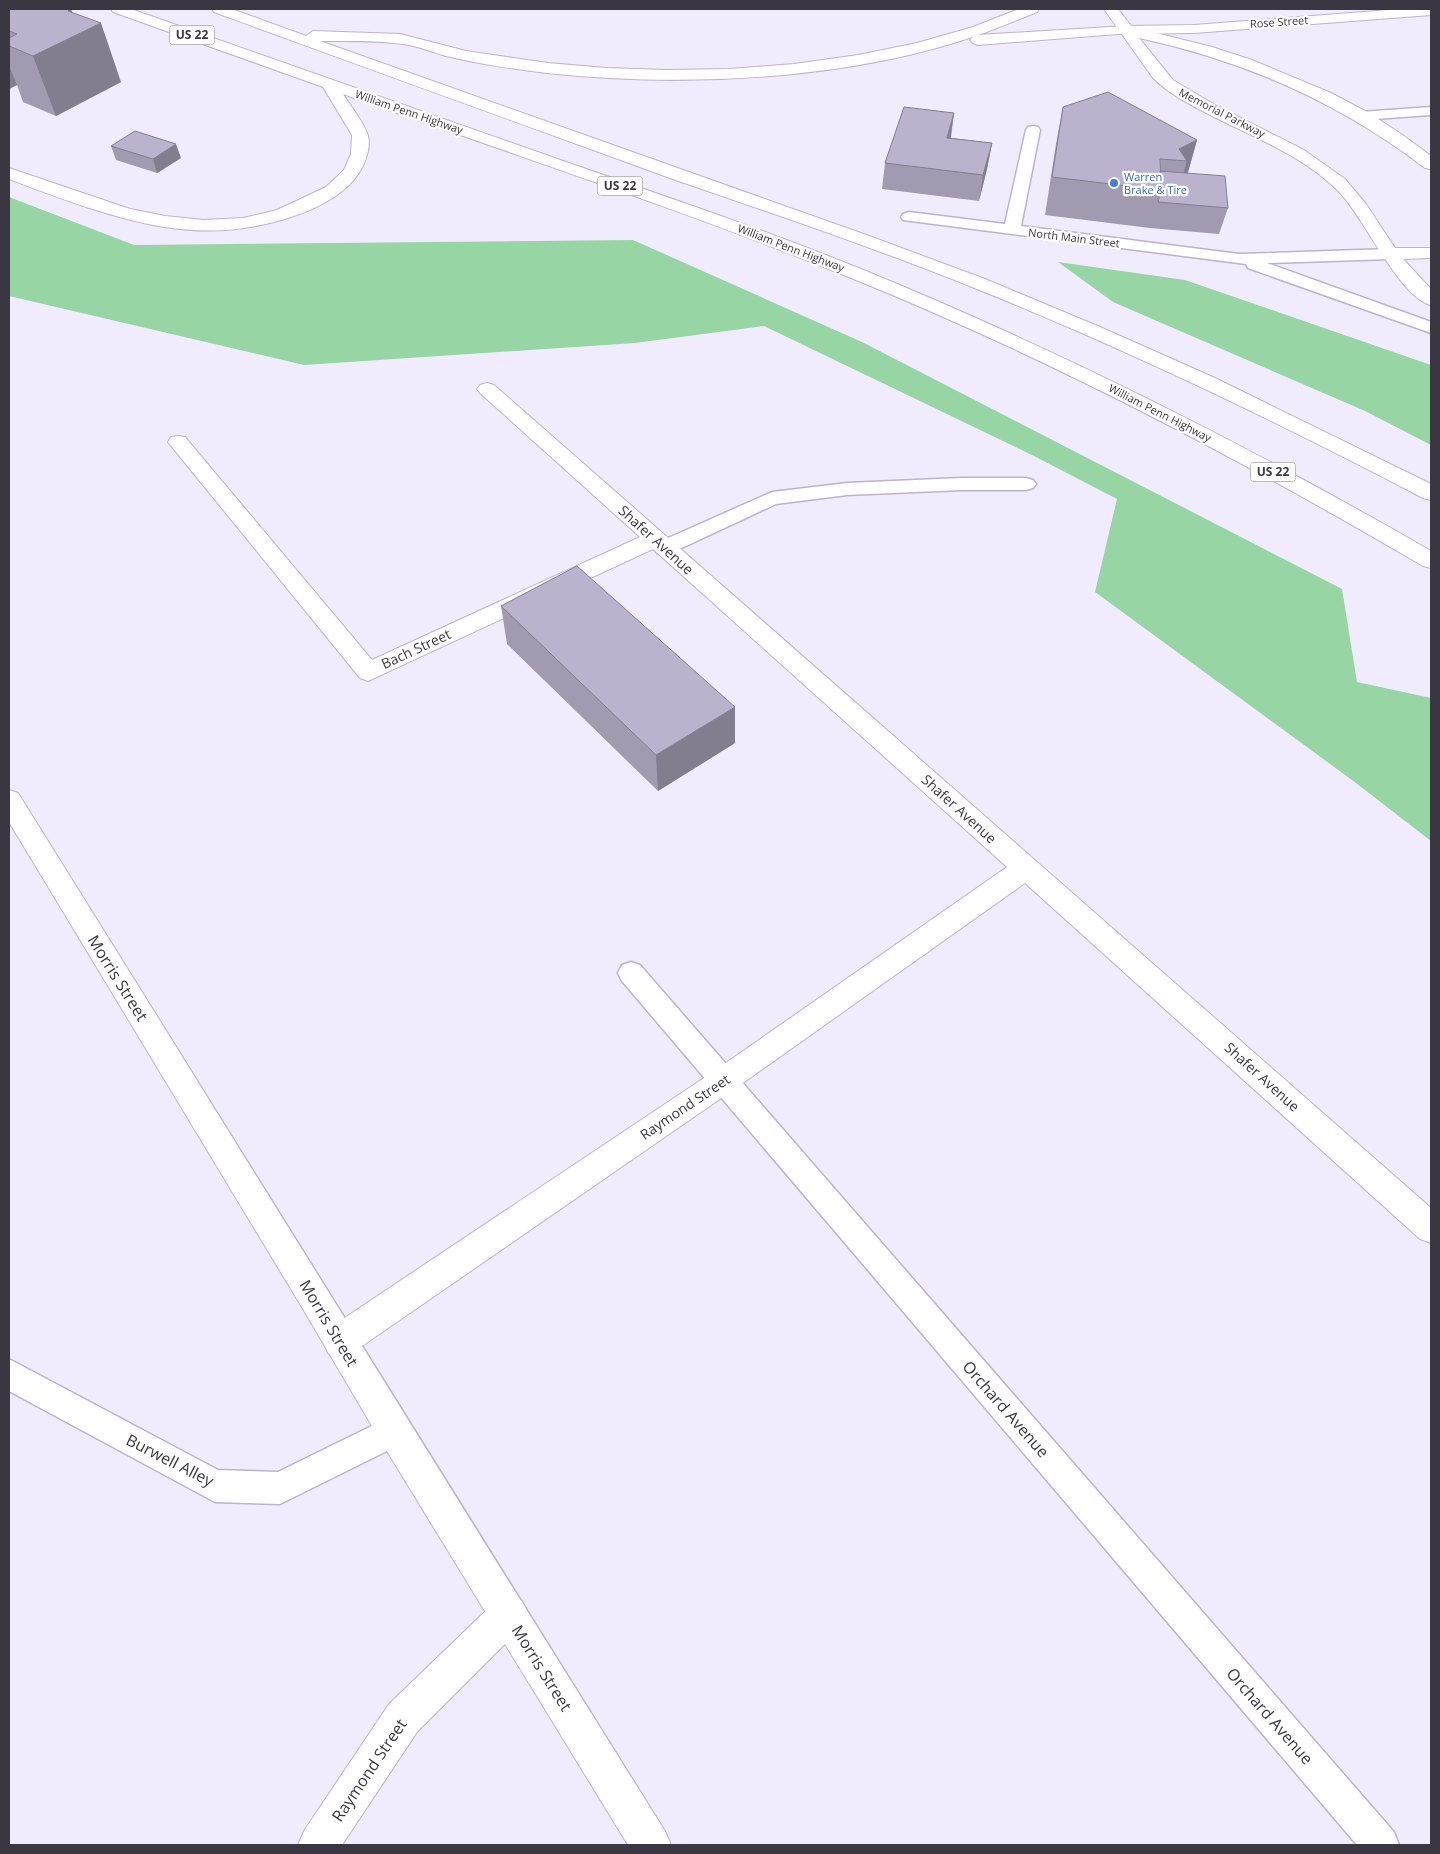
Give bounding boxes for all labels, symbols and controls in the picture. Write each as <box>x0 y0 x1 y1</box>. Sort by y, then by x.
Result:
street label: Rose Street <box>1249 12 1309 31</box>
road number: US 22 <box>170 26 214 44</box>
street label: Memorial Parkway <box>1176 84 1268 141</box>
street label: William Penn Highway <box>353 86 466 137</box>
place label: Warren Brake & Tire <box>1124 169 1187 197</box>
road number: US 22 <box>598 177 642 196</box>
marker: Warren Brake & Tire <box>1108 177 1120 189</box>
street label: William Penn Highway <box>736 220 847 275</box>
street label: North Main Street <box>1027 224 1121 251</box>
street label: William Penn Highway <box>1106 380 1215 445</box>
road number: US 22 <box>1250 462 1296 482</box>
street label: Shafer Avenue <box>615 501 698 578</box>
street label: Bach Street <box>378 624 454 673</box>
street label: Shafer Avenue <box>918 770 1001 847</box>
street label: Morris Street <box>83 931 153 1025</box>
street label: Shafer Avenue <box>1221 1038 1304 1115</box>
street label: Raymond Street <box>636 1069 733 1144</box>
street label: Morris Street <box>294 1276 364 1371</box>
street label: Orchard Avenue <box>958 1356 1054 1462</box>
street label: Burwell Alley <box>122 1429 218 1492</box>
street label: Morris Street <box>507 1621 577 1715</box>
street label: Orchard Avenue <box>1222 1663 1318 1769</box>
street label: Raymond Street <box>326 1714 412 1826</box>

